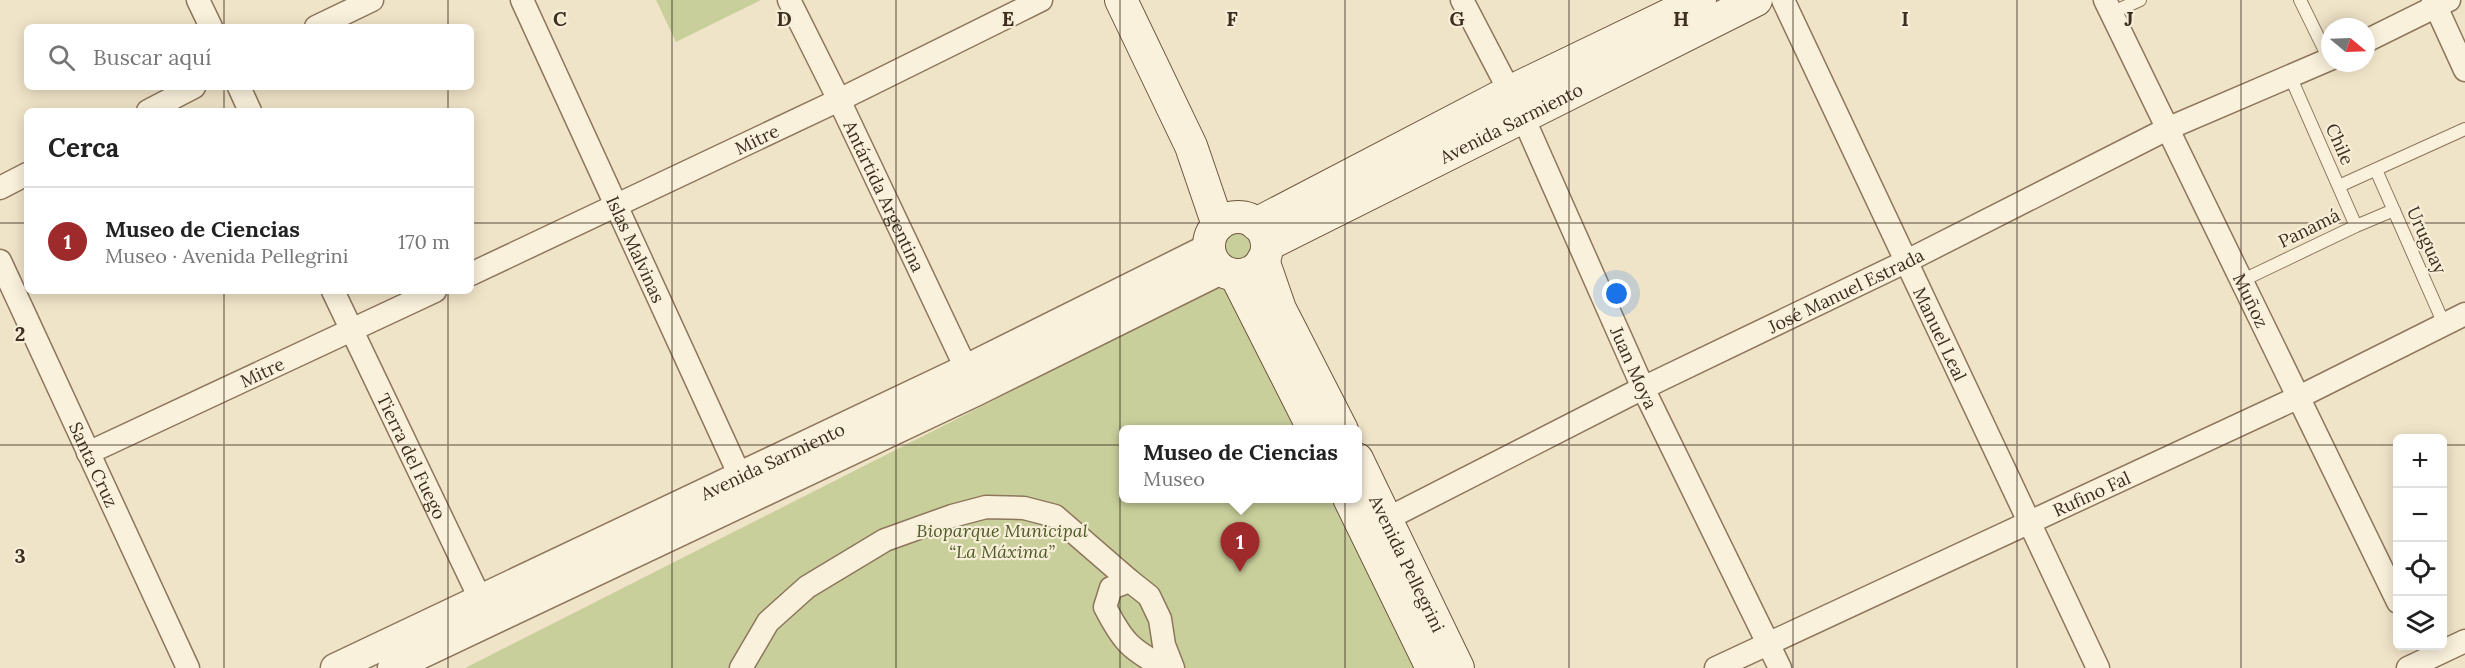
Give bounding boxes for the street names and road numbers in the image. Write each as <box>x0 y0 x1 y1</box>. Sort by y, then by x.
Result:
street label: Avenida Sarmiento <box>1435 77 1586 169</box>
street label: Antártida Argentina <box>838 116 930 275</box>
street label: Mitre <box>731 119 783 159</box>
street label: Chile <box>2321 120 2359 169</box>
street label: Islas Malvinas <box>602 192 670 306</box>
street label: Panamá <box>2274 203 2344 253</box>
street label: Uruguay <box>2402 203 2452 278</box>
street label: José Manuel Estrada <box>1763 243 1928 338</box>
street label: Muñoz <box>2228 269 2274 331</box>
street label: Manuel Leal <box>1908 283 1972 385</box>
street label: Juan Moya <box>1605 322 1663 413</box>
street label: Mitre <box>236 351 288 392</box>
street label: Tierra del Fuego <box>372 389 452 523</box>
street label: Avenida Sarmiento <box>696 417 848 505</box>
street label: Santa Cruz <box>64 418 124 511</box>
street label: Rufino Fal <box>2049 466 2134 521</box>
street label: Avenida Pellegrini <box>1364 490 1450 636</box>

